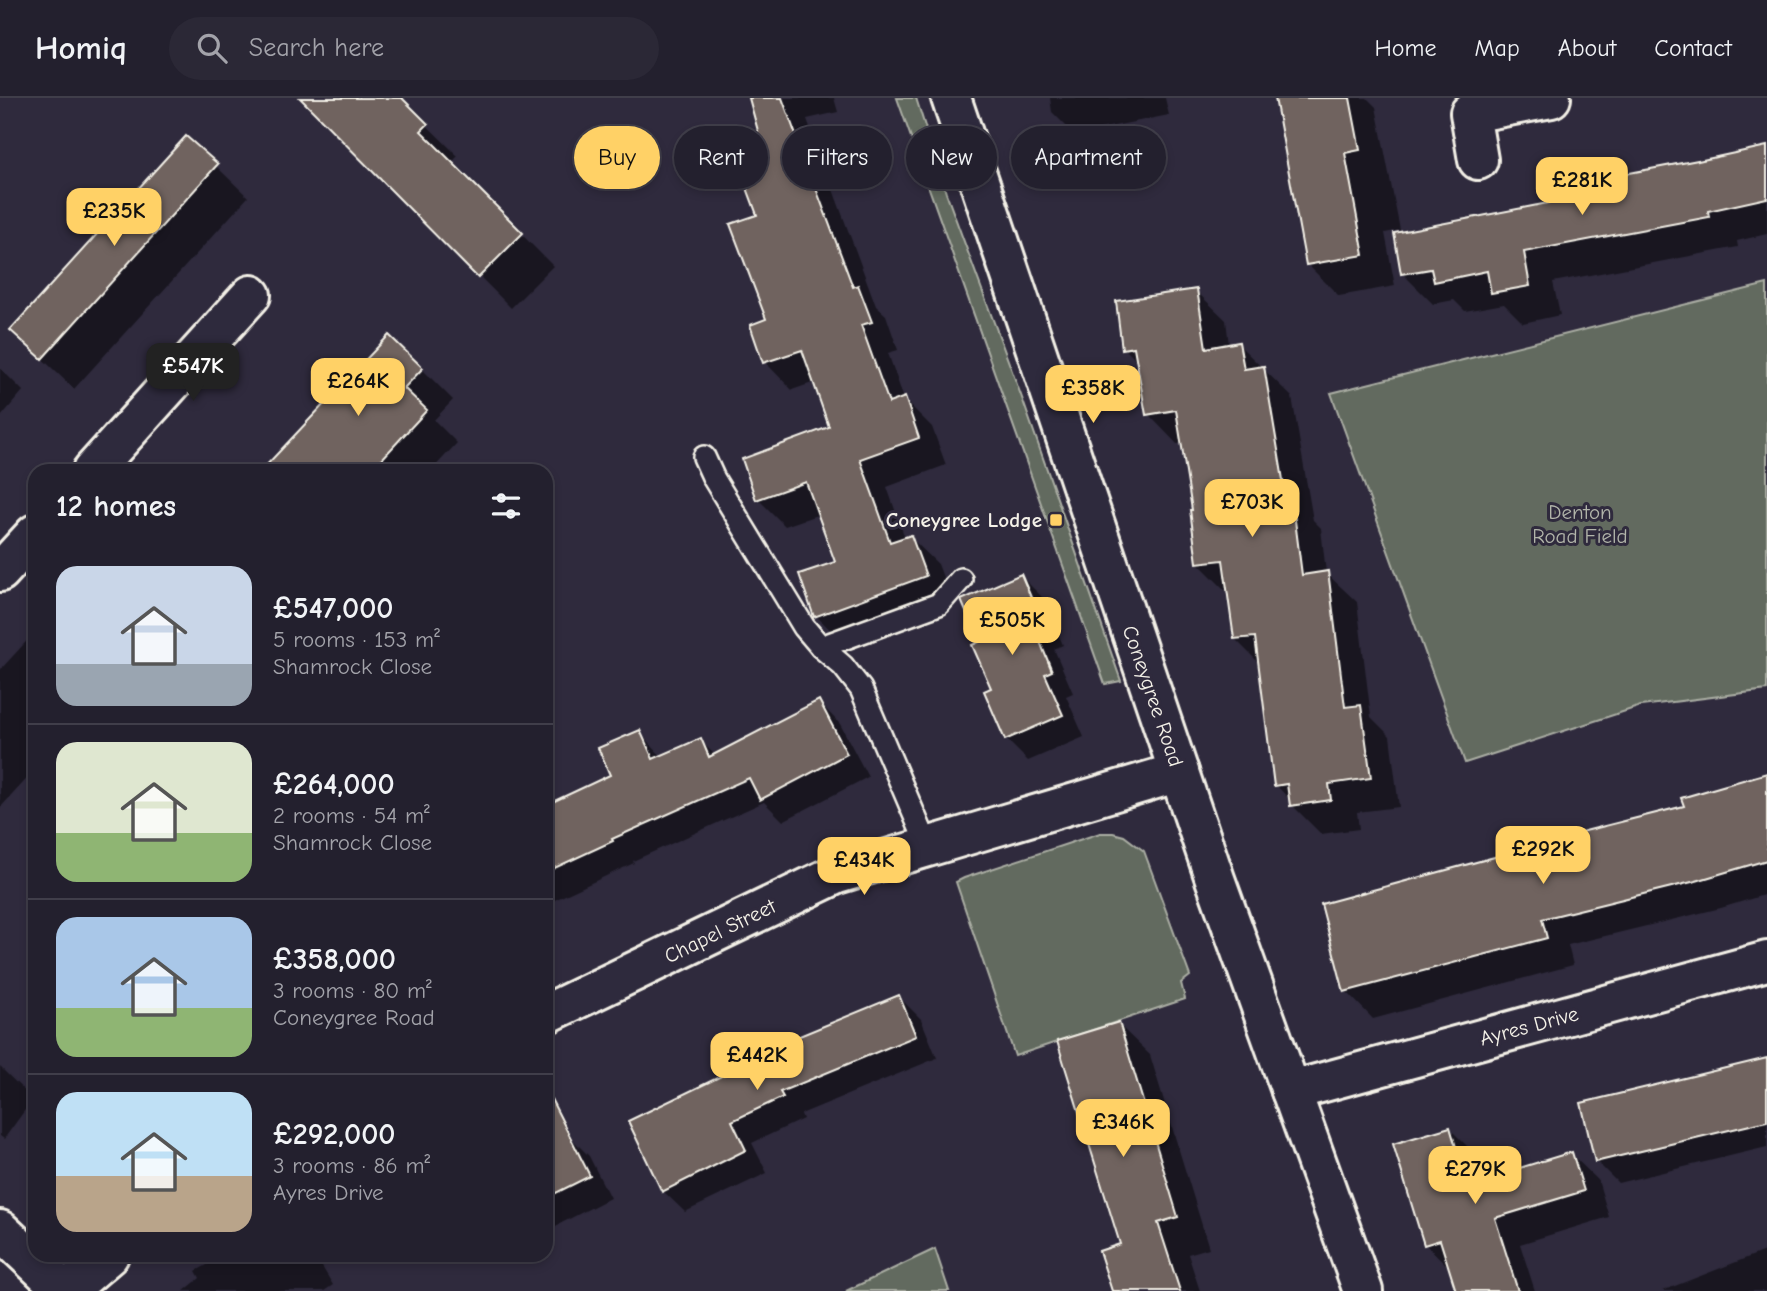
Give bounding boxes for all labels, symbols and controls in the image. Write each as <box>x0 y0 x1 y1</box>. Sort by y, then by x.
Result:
search box <box>169 17 659 80</box>
text: Homiq <box>35 29 127 67</box>
icon: search <box>193 29 231 67</box>
text: Search here <box>249 33 384 63</box>
text: Home <box>1375 34 1436 62</box>
text: Map <box>1474 34 1520 62</box>
text: About <box>1558 34 1616 62</box>
text: Contact <box>1654 34 1732 62</box>
chip: Buy <box>574 126 660 189</box>
chip: Rent <box>674 126 768 189</box>
chip: Filters <box>782 126 892 189</box>
chip: New <box>906 126 997 189</box>
chip: Apartment <box>1011 126 1166 189</box>
pin: £281K <box>1533 158 1631 217</box>
text: £281K <box>1552 166 1612 193</box>
pin: £235K <box>65 188 163 248</box>
text: £235K <box>82 197 146 224</box>
pin: £547K <box>144 344 242 403</box>
text: £547K <box>162 352 224 379</box>
pin: £264K <box>309 358 407 418</box>
pin: £358K <box>1044 366 1142 425</box>
text: £264K <box>327 367 389 394</box>
text: £358K <box>1061 374 1125 401</box>
pin: £703K <box>1203 480 1301 539</box>
icon: filters <box>487 487 525 525</box>
text: £703K <box>1221 488 1283 515</box>
text: 12 homes <box>56 489 176 524</box>
park label: Denton Road Field <box>1532 500 1628 548</box>
place label: Coneygree Lodge <box>886 508 1042 532</box>
marker: Coneygree Lodge <box>1048 512 1064 528</box>
text: £547,000 <box>273 591 393 626</box>
icon: home <box>112 594 196 678</box>
pin: £505K <box>963 598 1061 657</box>
text: £505K <box>979 606 1045 633</box>
street label: Coneygree Road <box>1118 622 1188 770</box>
text: 5 rooms · 153 m² <box>273 626 440 653</box>
text: Shamrock Close <box>273 653 432 680</box>
text: £264,000 <box>273 767 395 802</box>
icon: home <box>112 770 196 854</box>
text: 2 rooms · 54 m² <box>273 802 430 829</box>
pin: £292K <box>1494 826 1592 886</box>
text: Shamrock Close <box>273 829 432 856</box>
text: £292K <box>1511 835 1575 862</box>
pin: £434K <box>815 838 913 897</box>
text: £434K <box>834 846 895 873</box>
street label: Chapel Street <box>660 893 780 968</box>
text: £358,000 <box>273 942 396 977</box>
icon: home <box>112 945 196 1029</box>
text: 3 rooms · 80 m² <box>273 977 432 1004</box>
street label: Ayres Drive <box>1477 1001 1581 1051</box>
text: Coneygree Road <box>273 1004 435 1031</box>
pin: £442K <box>708 1032 806 1092</box>
text: £442K <box>726 1041 788 1068</box>
pin: £346K <box>1074 1100 1172 1159</box>
text: £346K <box>1092 1108 1154 1135</box>
text: £292,000 <box>273 1117 396 1152</box>
icon: home <box>112 1120 196 1204</box>
pin: £279K <box>1426 1146 1524 1206</box>
text: 3 rooms · 86 m² <box>273 1152 430 1179</box>
text: £279K <box>1444 1155 1506 1182</box>
text: Ayres Drive <box>273 1179 384 1206</box>

